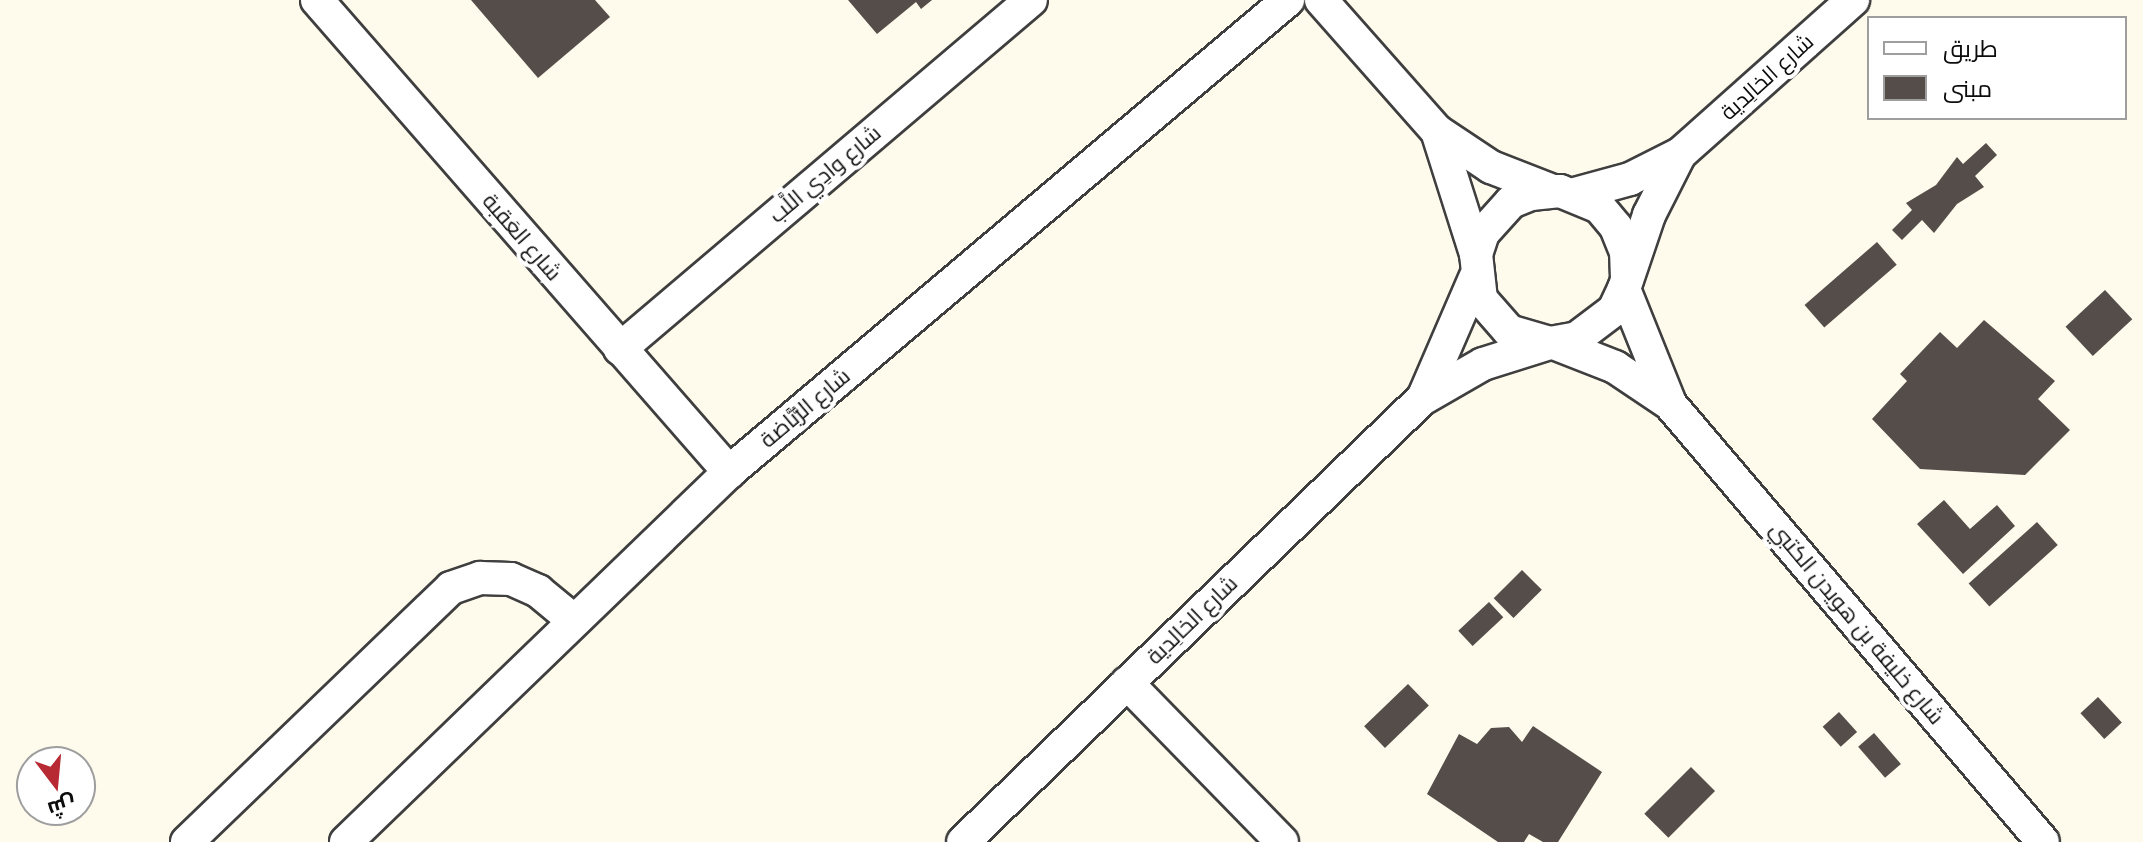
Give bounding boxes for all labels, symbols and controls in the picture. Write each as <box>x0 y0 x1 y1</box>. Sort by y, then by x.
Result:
legend <box>1867 16 2127 120</box>
street label: شارع الخالِدية <box>1715 28 1819 126</box>
text: طريق <box>1943 32 1998 65</box>
text: مبنى <box>1943 72 1992 105</box>
street label: شارع وادِي اللَّب <box>764 120 886 228</box>
street label: شارع العَقبة <box>477 188 567 286</box>
street label: شارع الرُّبَّاضة <box>755 363 855 453</box>
street label: شارع خليفة بن هويدن الكتبي <box>1764 516 1950 730</box>
street label: شارع الخالِدية <box>1141 570 1243 670</box>
north arrow <box>16 746 96 826</box>
text: ش <box>44 789 80 825</box>

